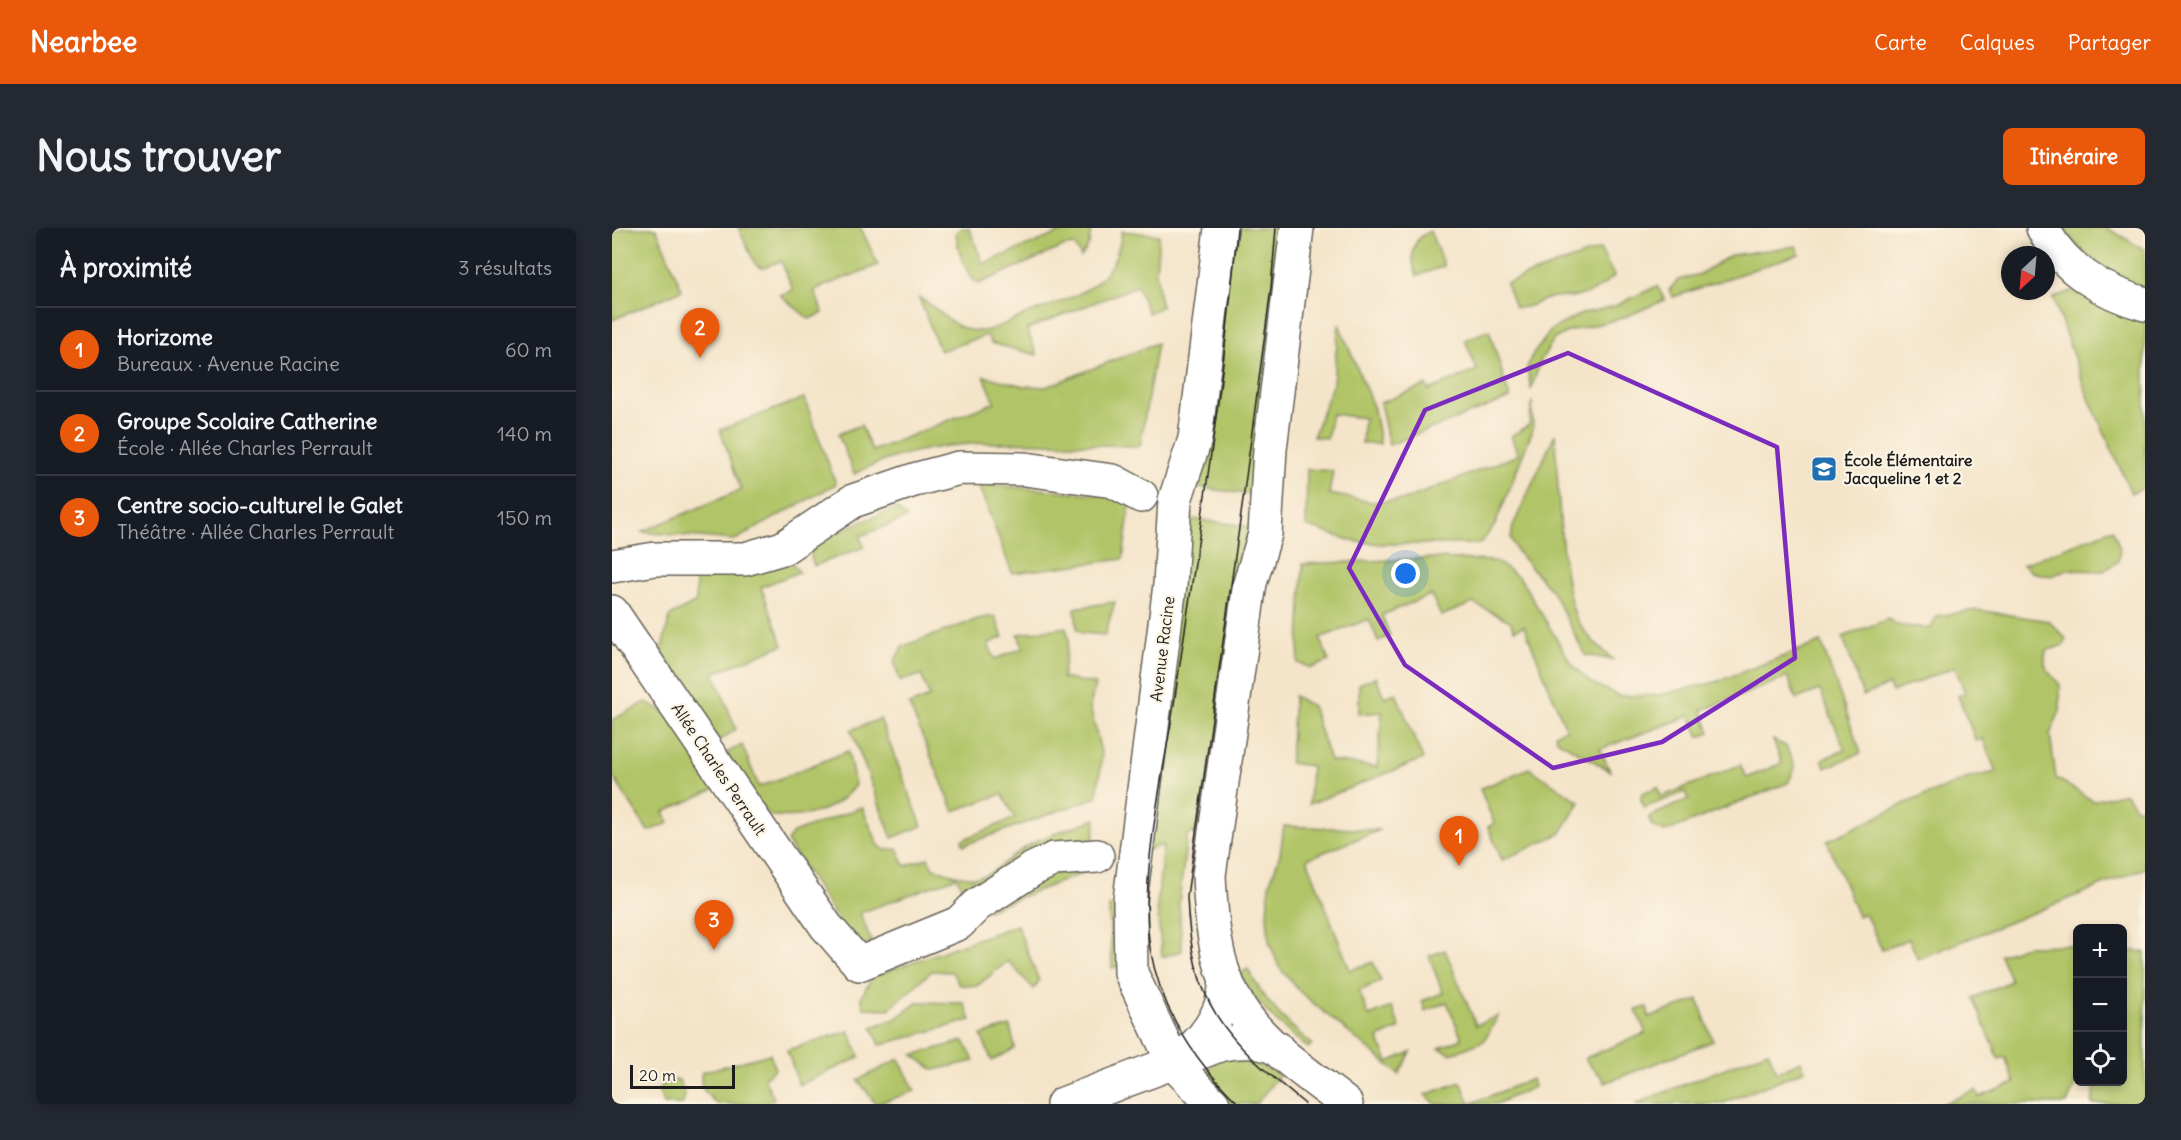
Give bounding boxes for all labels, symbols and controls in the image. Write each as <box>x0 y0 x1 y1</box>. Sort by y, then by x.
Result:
text: Nearbee <box>30 24 137 60</box>
text: Carte <box>1874 29 1927 56</box>
text: Calques <box>1960 29 2035 56</box>
text: Partager <box>2068 29 2151 56</box>
button: Itinéraire <box>2003 128 2145 185</box>
text: Nous trouver <box>36 130 281 182</box>
north arrow <box>2001 246 2055 300</box>
text: À proximité <box>60 251 192 284</box>
text: 3 résultats <box>458 255 552 280</box>
pin: 2 <box>680 308 719 358</box>
text: Horizome <box>117 323 213 351</box>
text: 1 <box>76 337 83 362</box>
text: 60 m <box>505 337 552 362</box>
text: Bureaux · Avenue Racine <box>117 351 340 376</box>
text: Groupe Scolaire Catherine <box>117 407 377 435</box>
text: 2 <box>74 421 85 446</box>
text: 140 m <box>497 421 552 446</box>
text: École · Allée Charles Perrault <box>117 435 373 460</box>
place label: École Élémentaire Jacqueline 1 et 2 <box>1844 450 1973 489</box>
school or university icon: École Élémentaire Jacqueline 1 et 2 <box>1809 454 1839 484</box>
text: Centre socio-culturel le Galet <box>117 491 403 519</box>
text: 3 <box>74 505 85 530</box>
text: 150 m <box>497 505 552 530</box>
text: Théâtre · Allée Charles Perrault <box>117 519 394 544</box>
your location <box>1391 559 1420 588</box>
street label: Avenue Racine <box>1146 595 1178 703</box>
street label: Allée Charles Perrault <box>667 699 771 839</box>
pin: 1 <box>1440 816 1478 866</box>
pin: 3 <box>694 900 734 950</box>
map controls <box>2073 924 2127 1086</box>
button: + <box>2073 924 2127 978</box>
button: − <box>2073 978 2127 1032</box>
button: locate <box>2073 1032 2127 1086</box>
scale bar <box>630 1062 735 1090</box>
text: 20 m <box>639 1065 676 1085</box>

